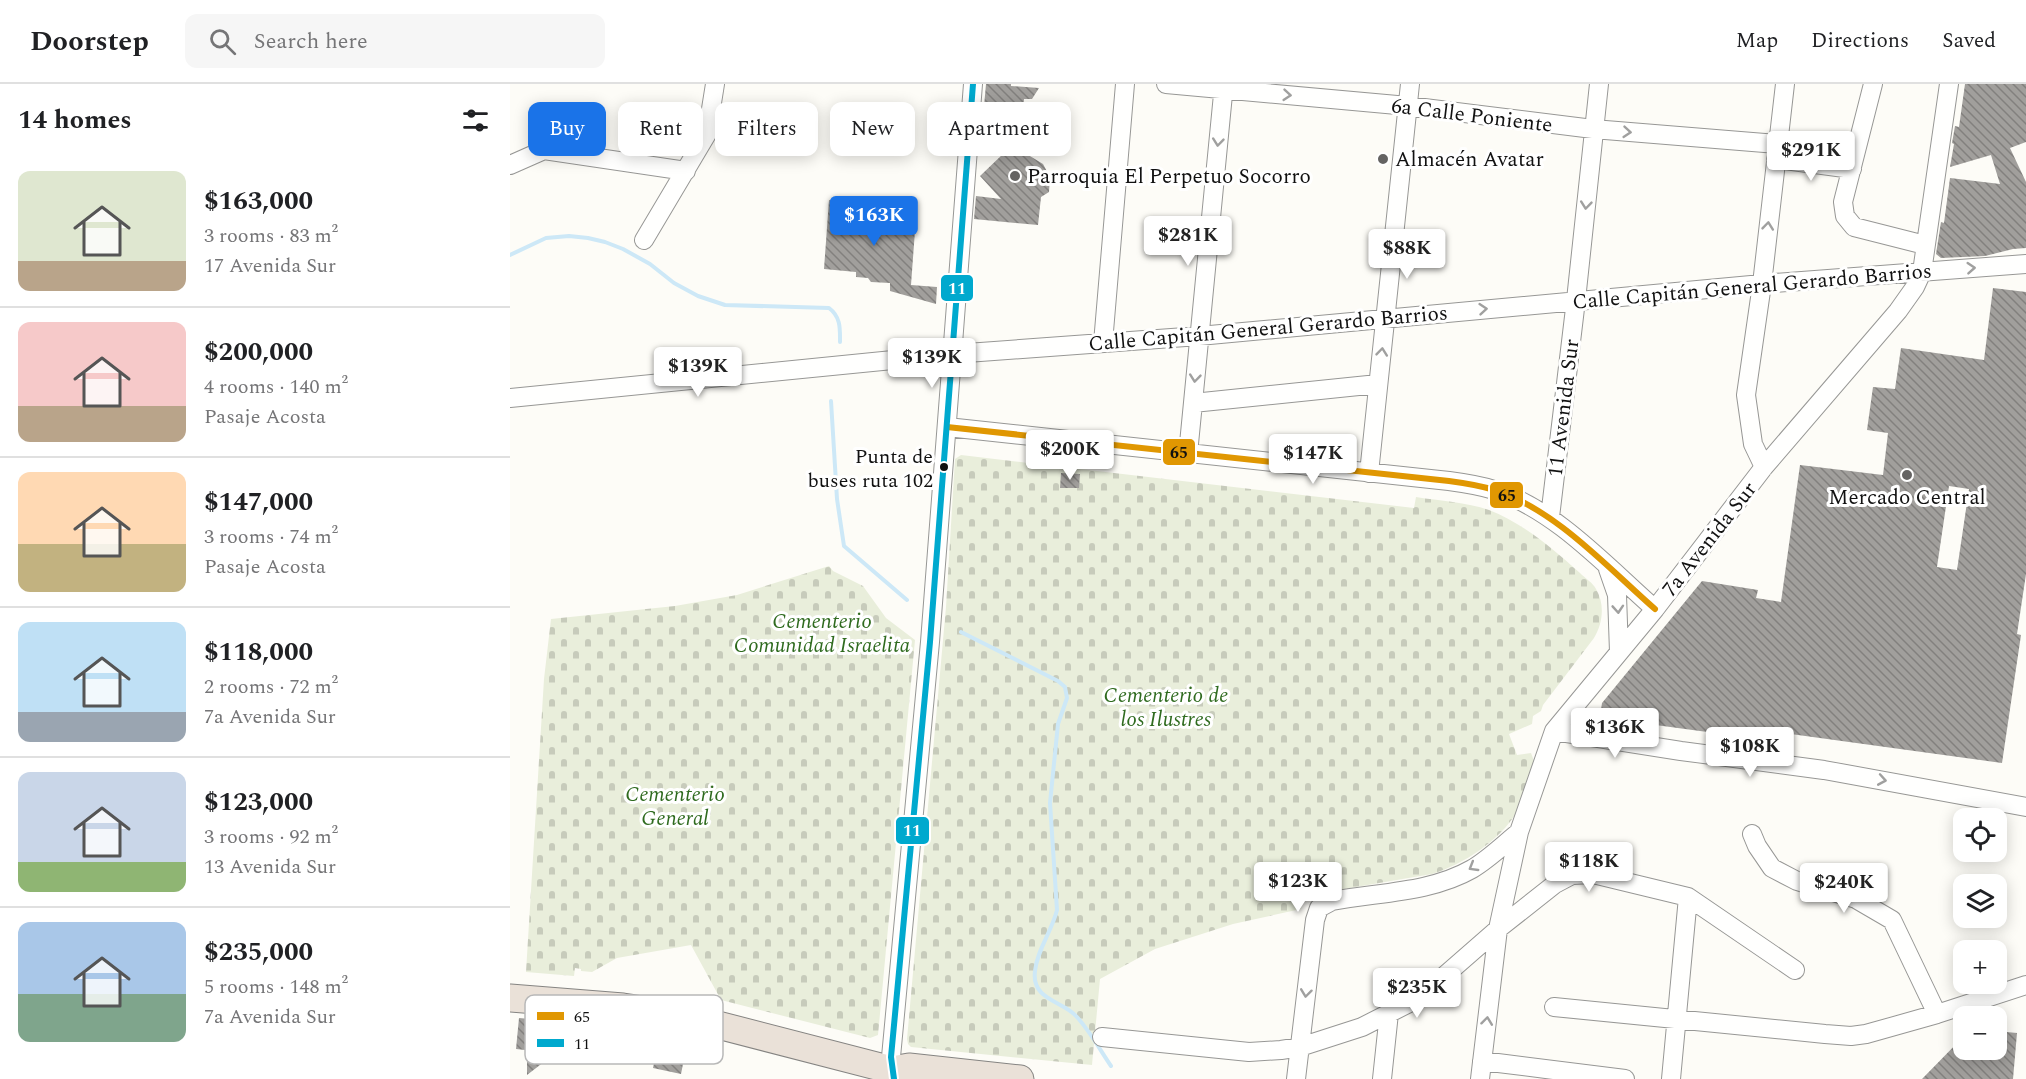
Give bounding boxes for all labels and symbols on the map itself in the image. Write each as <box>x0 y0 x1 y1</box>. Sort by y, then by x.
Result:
one-way arrow <box>1283 88 1292 101</box>
street label: 6a Calle Poniente <box>1389 90 1554 142</box>
one-way arrow <box>1623 125 1632 138</box>
pin: $291K <box>1769 131 1853 182</box>
one-way arrow <box>1212 138 1225 147</box>
place label: Almacén Avatar <box>1395 144 1544 176</box>
marker: Almacén Avatar <box>1376 152 1390 166</box>
place label: Parroquia El Perpetuo Socorro <box>1027 161 1311 193</box>
marker: Parroquia El Perpetuo Socorro <box>1008 169 1022 183</box>
pin: $163K <box>832 196 916 247</box>
one-way arrow <box>1580 200 1593 209</box>
pin: $281K <box>1146 216 1230 267</box>
one-way arrow <box>1762 221 1774 231</box>
pin: $88K <box>1371 229 1443 280</box>
street label: Calle Capitán General Gerardo Barrios <box>1571 255 1933 319</box>
one-way arrow <box>1966 262 1975 275</box>
line badge: 11 <box>940 274 974 302</box>
text: 11 <box>948 277 966 301</box>
street label: Calle Capitán General Gerardo Barrios <box>1087 297 1449 361</box>
one-way arrow <box>1479 303 1488 316</box>
street label: 11 Avenida Sur <box>1540 337 1588 479</box>
pin: $139K <box>890 338 974 389</box>
pin: $139K <box>656 347 740 398</box>
one-way arrow <box>1375 347 1388 357</box>
one-way arrow <box>1189 374 1202 383</box>
pin: $200K <box>1028 430 1112 481</box>
pin: $147K <box>1271 434 1355 485</box>
line badge: 65 <box>1162 438 1196 466</box>
text: 65 <box>1170 441 1188 465</box>
place label: Punta de buses ruta 102 <box>808 442 933 496</box>
marker: Punta de buses ruta 102 <box>938 461 950 473</box>
marker: Mercado Central <box>1900 468 1914 482</box>
street label: 7a Avenida Sur <box>1655 475 1765 604</box>
line badge: 65 <box>1489 481 1524 509</box>
place label: Mercado Central <box>1828 482 1986 514</box>
text: 65 <box>1498 484 1516 508</box>
one-way arrow <box>1611 605 1624 614</box>
park label: Cementerio Comunidad Israelita <box>734 606 911 662</box>
park label: Cementerio de los Ilustres <box>1104 680 1228 736</box>
pin: $136K <box>1573 708 1657 759</box>
pin: $108K <box>1708 727 1792 778</box>
one-way arrow <box>1877 773 1887 786</box>
park label: Cementerio General <box>625 779 725 835</box>
line badge: 11 <box>895 816 930 845</box>
text: 11 <box>903 819 921 843</box>
pin: $118K <box>1547 842 1631 893</box>
one-way arrow <box>1469 860 1479 871</box>
pin: $123K <box>1256 862 1340 913</box>
pin: $240K <box>1802 863 1886 914</box>
pin: $235K <box>1375 968 1459 1019</box>
one-way arrow <box>1301 988 1313 997</box>
legend <box>525 995 723 1064</box>
text: 65 <box>574 1005 590 1029</box>
one-way arrow <box>1480 1016 1492 1025</box>
text: 11 <box>574 1032 590 1056</box>

